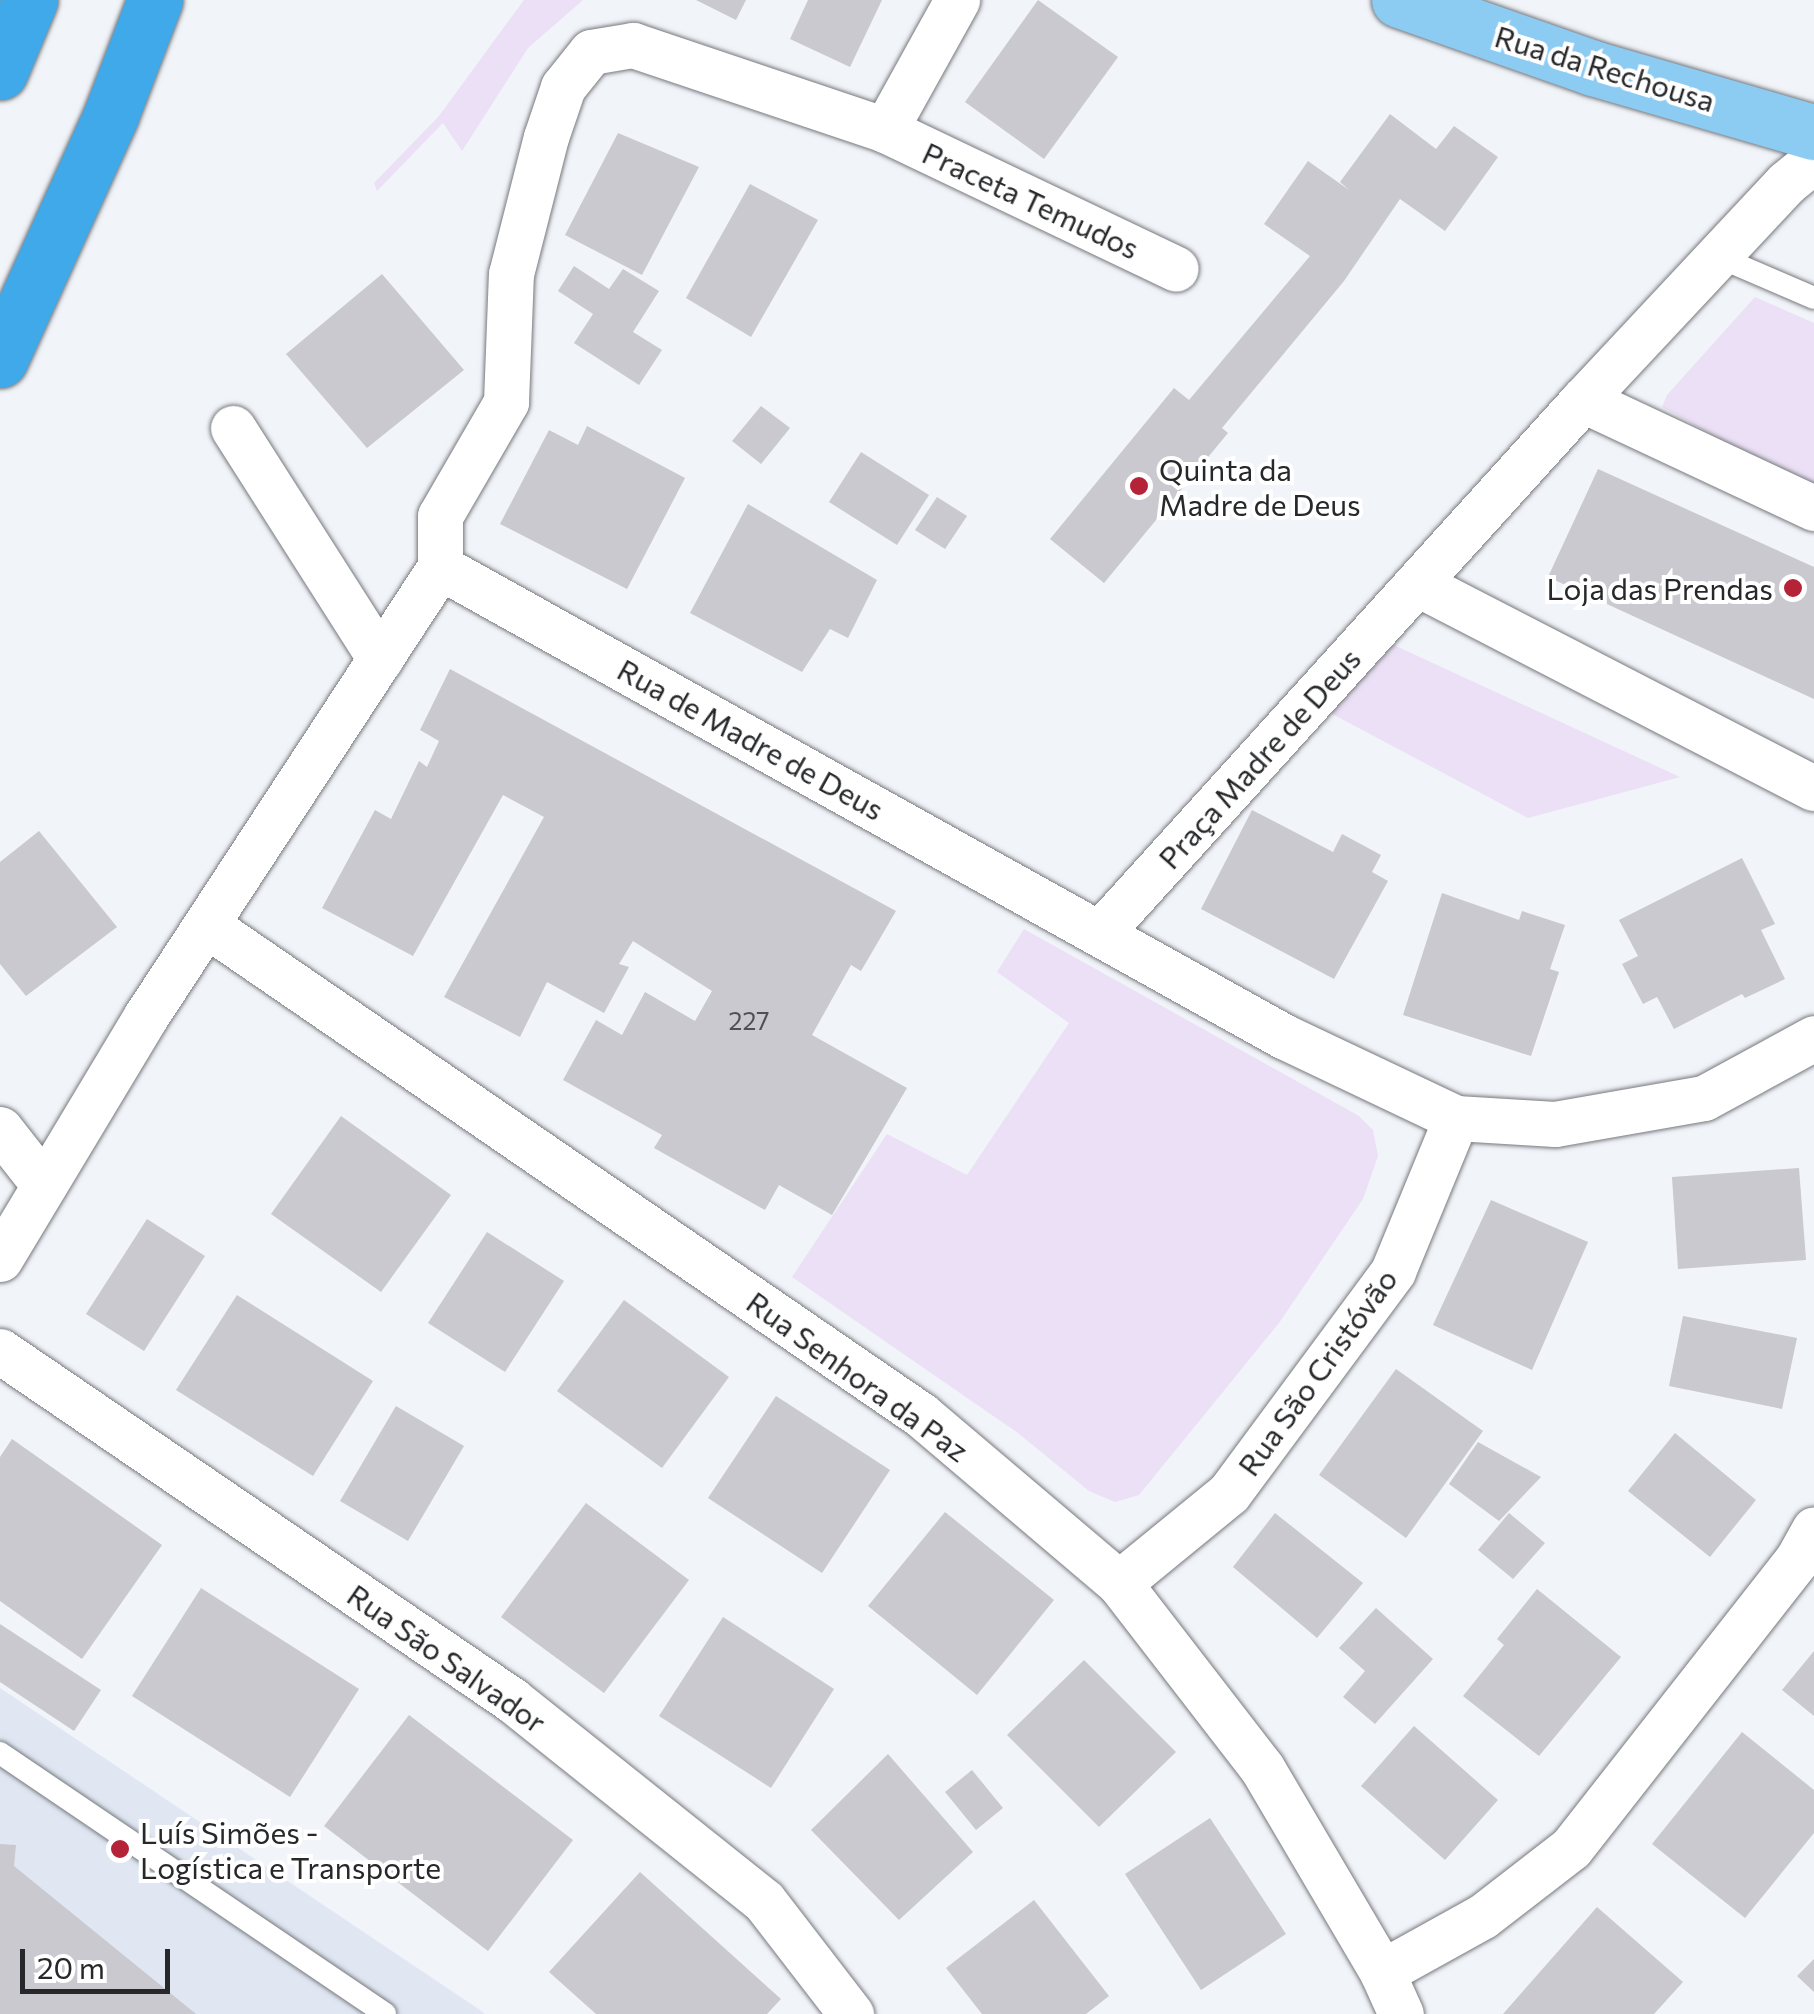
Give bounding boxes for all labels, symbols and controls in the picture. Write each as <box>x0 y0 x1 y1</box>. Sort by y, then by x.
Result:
street label: Rua da Rechousa <box>1491 17 1719 119</box>
street label: Praceta Temudos <box>917 134 1145 266</box>
place label: Quinta da Madre de Deus <box>1159 451 1361 522</box>
marker: Quinta da Madre de Deus <box>1128 475 1150 497</box>
place label: Loja das Prendas <box>1546 570 1773 606</box>
marker: Loja das Prendas <box>1782 577 1804 599</box>
street label: Praça Madre de Deus <box>1151 640 1367 876</box>
street label: Rua de Madre de Deus <box>612 651 890 827</box>
house number: 227 <box>729 1005 769 1035</box>
street label: Rua São Cristóvão <box>1230 1262 1404 1482</box>
street label: Rua Senhora da Paz <box>740 1284 976 1468</box>
street label: Rua São Salvador <box>341 1576 553 1740</box>
place label: Luís Simões - Logística e Transporte <box>140 1814 441 1884</box>
marker: Luís Simões - Logística e Transporte <box>109 1838 131 1860</box>
scale bar <box>25 1929 175 1991</box>
text: 20 m <box>37 1948 105 1985</box>

